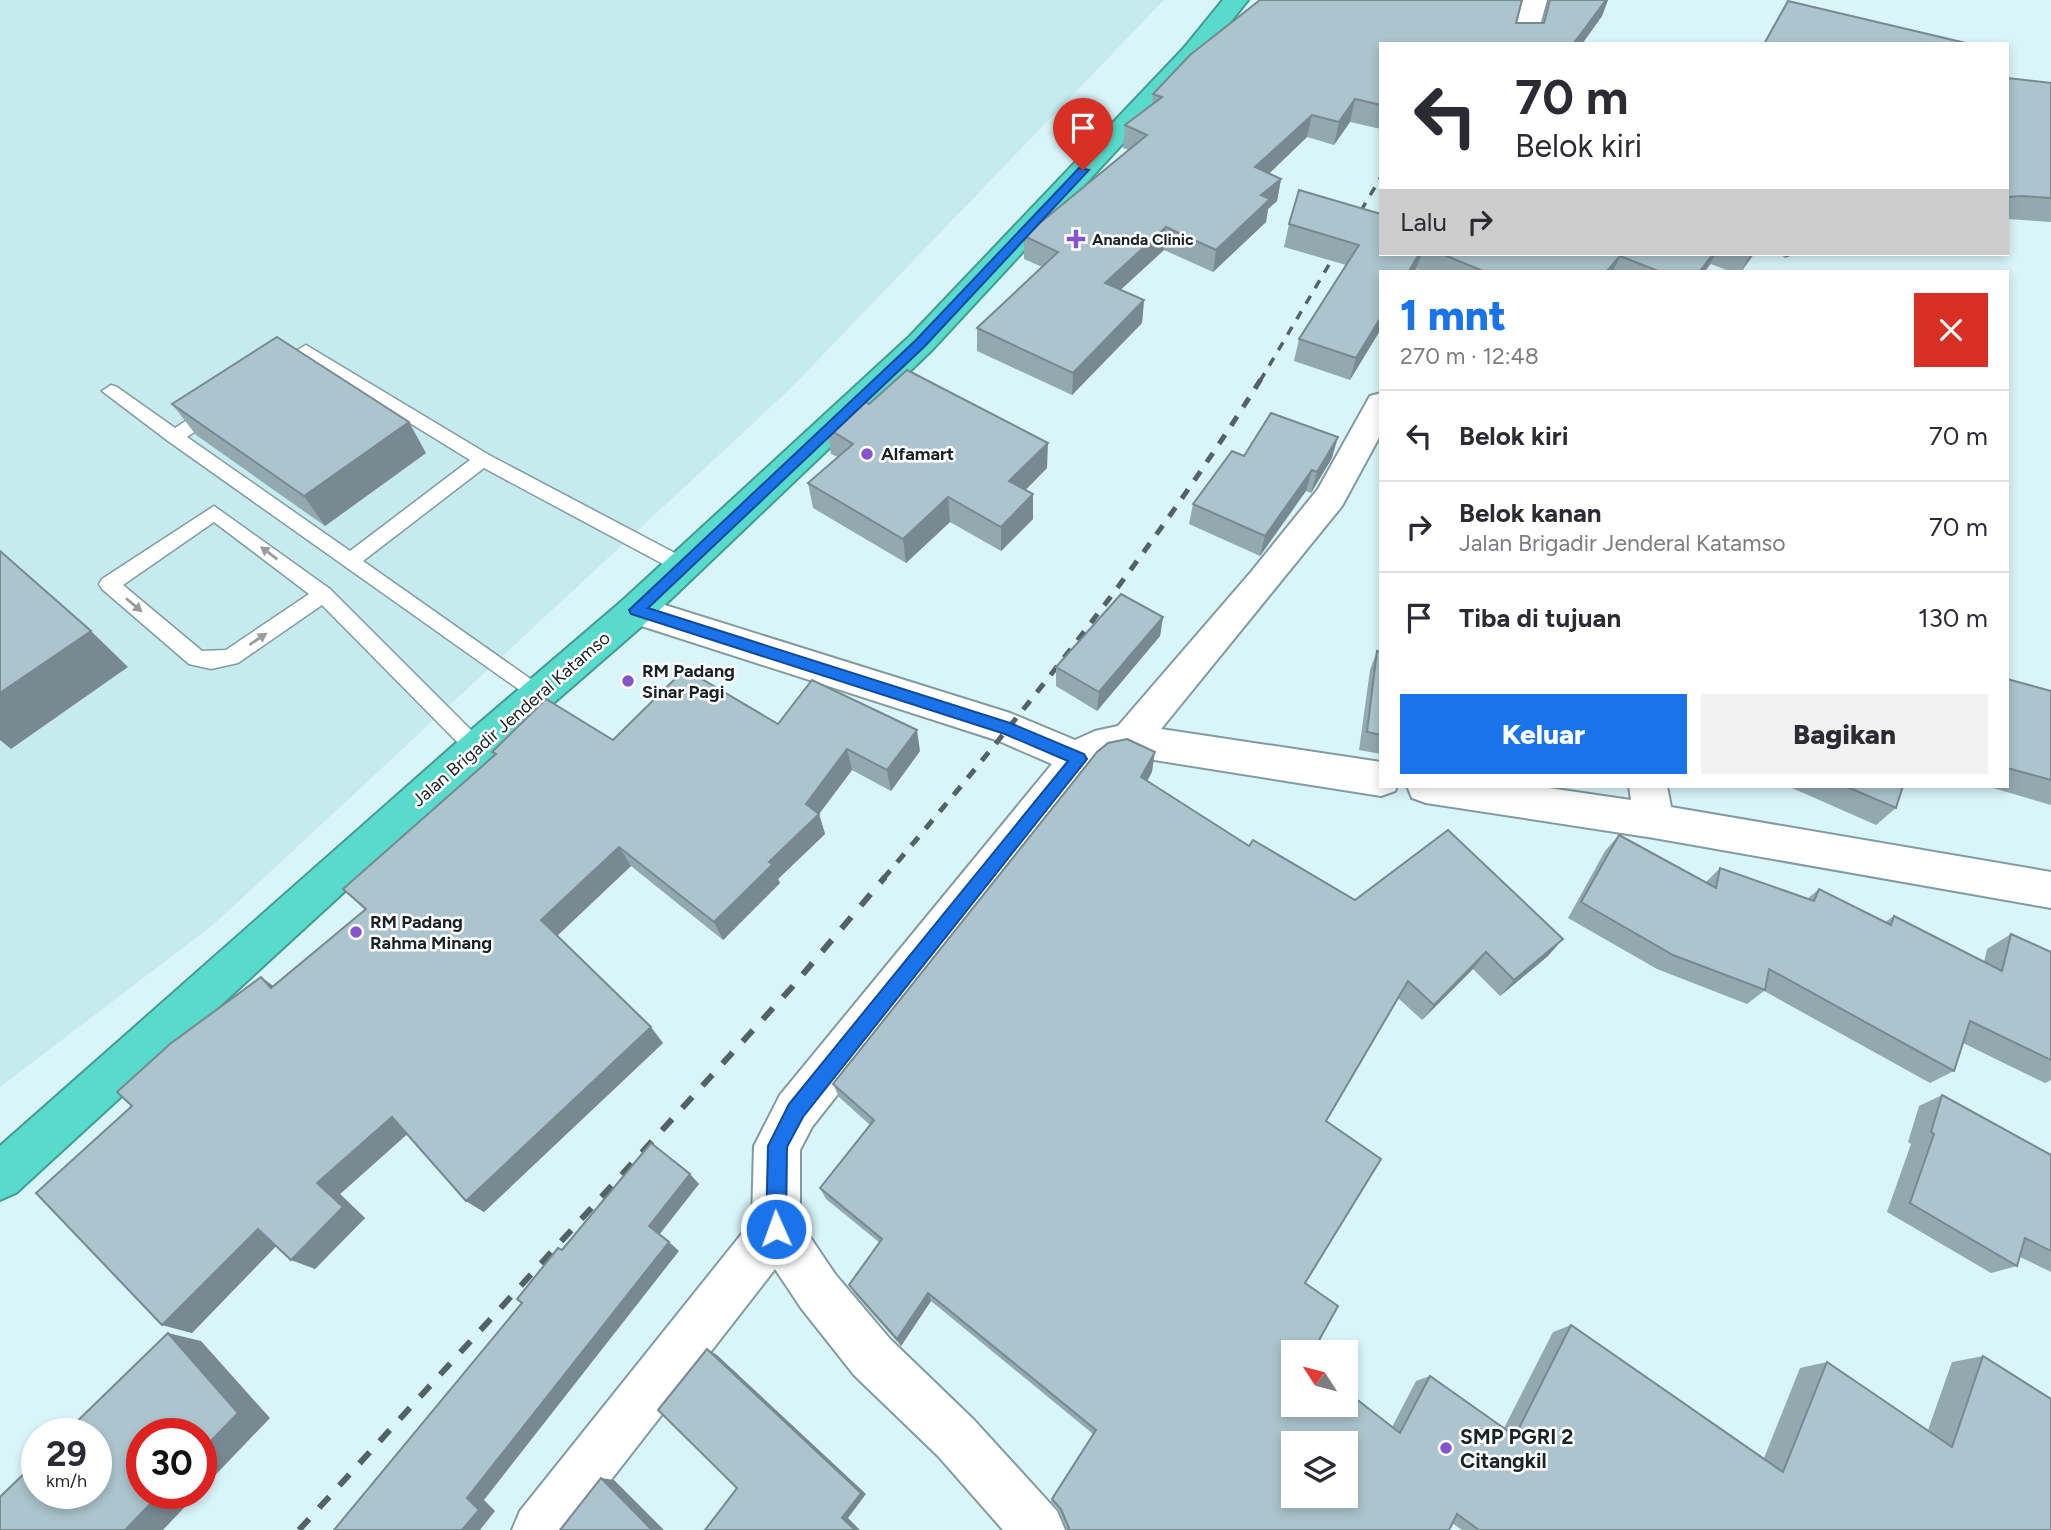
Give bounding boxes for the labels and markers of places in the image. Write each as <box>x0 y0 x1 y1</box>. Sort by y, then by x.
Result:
pin <box>1053 98 1113 170</box>
marker: Ananda Clinic <box>1066 229 1086 249</box>
place label: Ananda Clinic <box>1092 230 1194 249</box>
place label: Alfamart <box>881 443 954 465</box>
marker: Alfamart <box>859 446 875 462</box>
place label: RM Padang Sinar Pagi <box>642 660 735 703</box>
marker: RM Padang Sinar Pagi <box>620 673 636 689</box>
place label: RM Padang Rahma Minang <box>370 911 492 954</box>
marker: RM Padang Rahma Minang <box>348 924 364 940</box>
place label: SMP PGRI 2 Citangkil <box>1460 1424 1573 1473</box>
marker: SMP PGRI 2 Citangkil <box>1438 1440 1454 1456</box>

